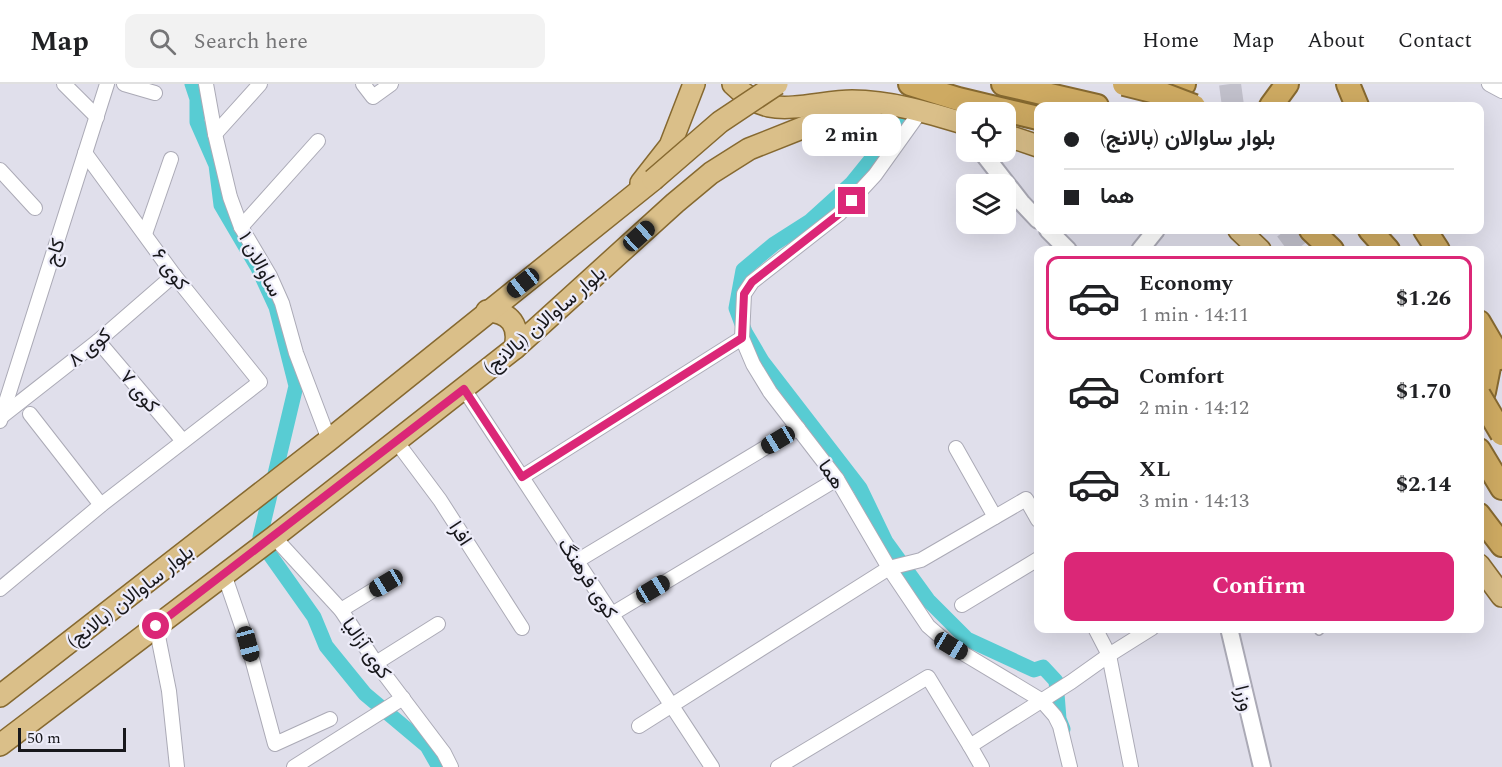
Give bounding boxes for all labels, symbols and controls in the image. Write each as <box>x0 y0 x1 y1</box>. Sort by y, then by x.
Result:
search box <box>125 14 545 68</box>
text: Map <box>30 20 89 63</box>
icon: search <box>146 25 179 58</box>
text: Search here <box>194 25 308 58</box>
text: Home <box>1142 25 1199 57</box>
text: Map <box>1232 25 1274 57</box>
text: About <box>1307 25 1365 57</box>
text: Contact <box>1398 25 1472 57</box>
map controls <box>956 102 1016 234</box>
button: locate <box>956 102 1016 162</box>
callout: 2 min <box>802 114 902 156</box>
text: 2 min <box>825 120 878 150</box>
text: بلوار ساوالان (بالانج) <box>1100 122 1275 155</box>
button: layers <box>956 174 1016 234</box>
text: هما <box>1100 180 1134 213</box>
route end <box>838 187 865 214</box>
car <box>620 217 658 255</box>
street label: ساوالان ۱ <box>230 226 290 303</box>
street label: کاج <box>36 234 74 270</box>
street label: کوی ۶ <box>144 242 196 297</box>
street label: بلوار ساوالان (بالانج) <box>477 259 613 383</box>
car <box>503 265 543 301</box>
text: Economy <box>1139 267 1232 300</box>
icon: car <box>1067 271 1121 325</box>
text: $1.26 <box>1396 282 1451 315</box>
text: 1 min · 14:11 <box>1139 300 1249 330</box>
street label: کوی ۸ <box>61 321 118 375</box>
text: Comfort <box>1139 360 1224 393</box>
street label: کوی ۷ <box>112 363 166 420</box>
icon: car <box>1067 364 1121 418</box>
text: $1.70 <box>1396 375 1451 408</box>
text: 2 min · 14:12 <box>1139 393 1249 423</box>
car <box>758 423 798 457</box>
street label: هما <box>810 453 852 496</box>
text: XL <box>1139 453 1170 486</box>
icon: car <box>1067 457 1121 511</box>
text: $2.14 <box>1396 468 1451 501</box>
text: 3 min · 14:13 <box>1139 486 1249 516</box>
street label: افرا <box>441 515 479 552</box>
street label: کوی فرهنگ <box>550 532 625 625</box>
street label: بلوار ساوالان (بالانج) <box>61 538 201 656</box>
button: Confirm <box>1064 552 1454 621</box>
car <box>366 566 406 600</box>
car <box>633 572 673 606</box>
street label: کوی آزالیا <box>334 611 399 686</box>
route start <box>142 612 169 639</box>
car <box>235 624 261 664</box>
car <box>931 629 971 663</box>
street label: وزرا <box>1226 682 1262 714</box>
scale bar <box>18 725 126 752</box>
text: 50 m <box>27 726 61 750</box>

